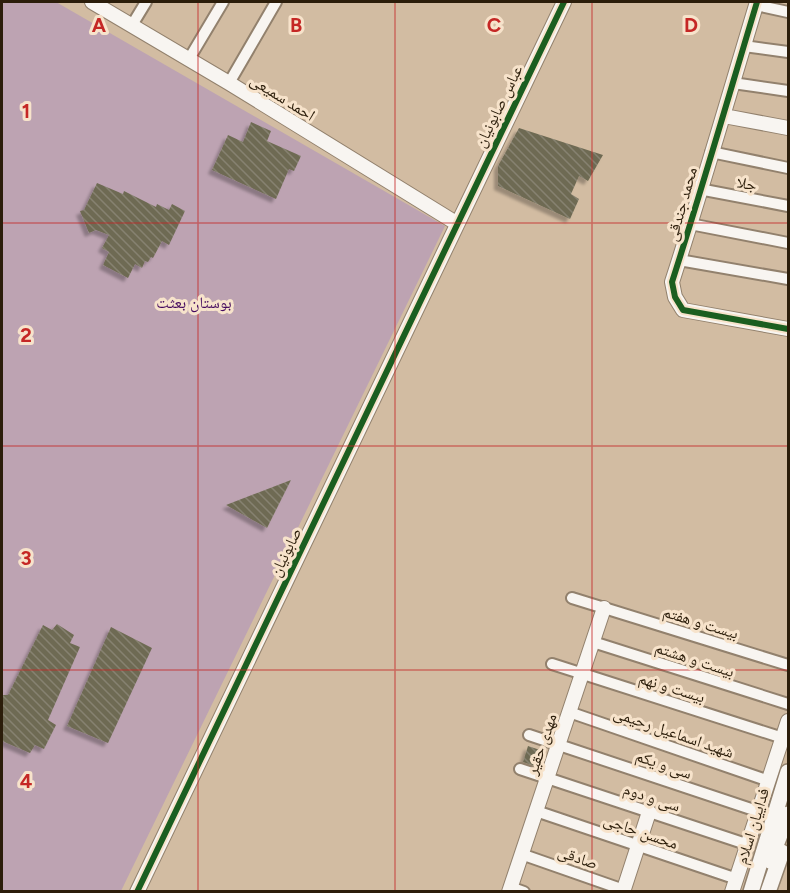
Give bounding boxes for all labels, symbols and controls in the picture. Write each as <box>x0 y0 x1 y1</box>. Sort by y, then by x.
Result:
text: A <box>92 13 107 37</box>
text: B <box>290 13 302 37</box>
text: C <box>487 13 501 37</box>
text: D <box>684 13 698 37</box>
street label: عباس صابونیان <box>470 62 527 151</box>
street label: احمد سمیعی <box>246 70 319 126</box>
text: 1 <box>22 99 30 123</box>
street label: محمد جندقی <box>662 165 702 244</box>
street label: جلا <box>735 172 759 195</box>
park label: بوستان بعثت <box>156 293 232 313</box>
text: 2 <box>20 323 32 347</box>
street label: صابونیان <box>265 525 306 580</box>
text: 3 <box>20 546 32 570</box>
street label: بیست و هفتم <box>661 602 741 644</box>
street label: بیست و هشتم <box>653 638 737 682</box>
street label: بیست و نهم <box>636 668 707 707</box>
street label: شهید اسماعیل رحیمی <box>611 703 736 763</box>
street label: مهدی حقیر <box>522 711 562 779</box>
street label: سی و یکم <box>633 746 694 784</box>
text: 4 <box>20 769 33 793</box>
street label: سی و دوم <box>621 779 683 817</box>
street label: فداییان اسلام <box>732 786 774 867</box>
street label: محسن حاجی <box>601 810 680 854</box>
street label: صادقی <box>555 842 600 874</box>

